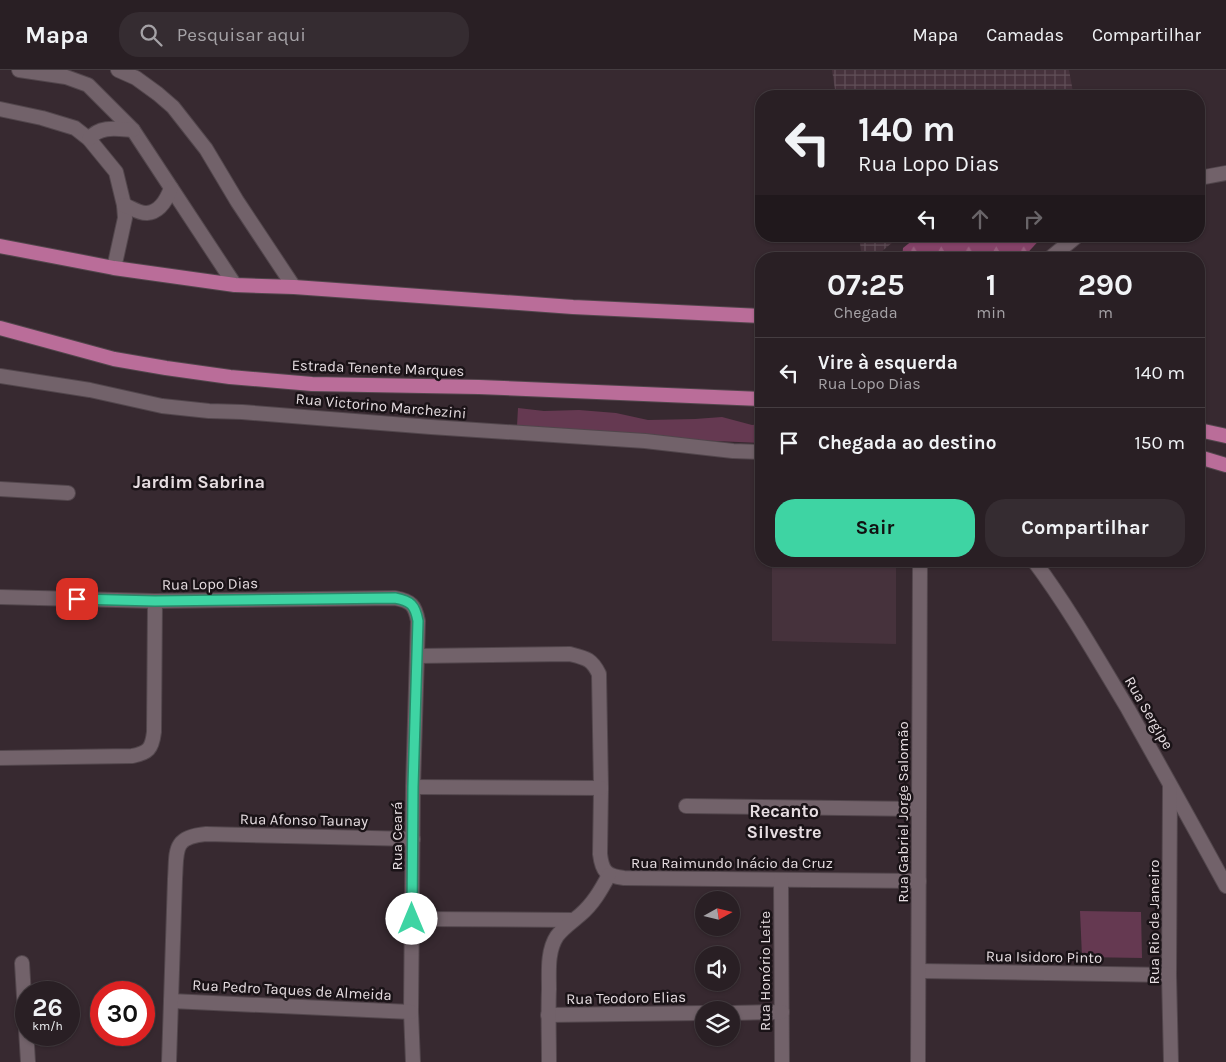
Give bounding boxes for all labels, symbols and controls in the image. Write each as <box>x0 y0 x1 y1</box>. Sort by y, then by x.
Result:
search box <box>119 12 469 57</box>
text: Mapa <box>25 21 89 49</box>
icon: search <box>137 21 165 49</box>
text: Pesquisar aqui <box>177 24 306 46</box>
text: Mapa <box>913 24 958 46</box>
text: Camadas <box>986 24 1064 46</box>
text: Compartilhar <box>1092 24 1201 46</box>
text: 140 m <box>858 109 956 150</box>
icon: left <box>775 110 840 175</box>
text: Rua Lopo Dias <box>858 151 999 177</box>
icon: left <box>913 205 941 233</box>
icon: ahead <box>966 205 994 233</box>
icon: right <box>1019 205 1047 233</box>
text: 07:25 <box>827 267 904 303</box>
text: 1 <box>986 267 996 303</box>
text: 290 <box>1078 267 1133 303</box>
text: Chegada <box>834 303 898 322</box>
text: min <box>976 303 1006 322</box>
text: m <box>1098 303 1113 322</box>
text: Vire à esquerda <box>818 352 958 374</box>
street label: Estrada Tenente Marques <box>291 356 465 380</box>
icon: left <box>775 359 803 387</box>
text: 140 m <box>1135 362 1185 384</box>
text: Rua Lopo Dias <box>818 374 921 393</box>
street label: Rua Victorino Marchezini <box>295 390 467 422</box>
icon: arrive <box>775 429 803 457</box>
text: Chegada ao destino <box>818 432 996 454</box>
text: 150 m <box>1134 432 1185 454</box>
district label: Jardim Sabrina <box>133 471 265 493</box>
button: Sair <box>775 499 975 557</box>
button: Compartilhar <box>985 499 1185 557</box>
street label: Rua Lopo Dias <box>162 574 258 594</box>
pin <box>56 578 98 620</box>
icon: arrive <box>63 585 91 613</box>
street label: Rua Sergipe <box>1121 673 1177 753</box>
street label: Rua Gabriel Jorge Salomão <box>894 721 912 903</box>
district label: Recanto Silvestre <box>747 800 821 843</box>
street label: Rua Ceará <box>388 802 406 870</box>
street label: Rua Afonso Taunay <box>240 810 368 830</box>
street label: Rua Raimundo Inácio da Cruz <box>631 854 833 872</box>
street label: Rua Rio de Janeiro <box>1145 860 1163 984</box>
north arrow <box>695 891 740 936</box>
map controls <box>695 891 740 1046</box>
position arrow <box>385 892 437 944</box>
street label: Rua Honório Leite <box>756 911 774 1031</box>
button: sound <box>695 946 740 991</box>
street label: Rua Isidoro Pinto <box>986 947 1102 967</box>
street label: Rua Pedro Taques de Almeida <box>192 976 392 1004</box>
speed limit sign: 30 <box>90 981 155 1046</box>
street label: Rua Teodoro Elias <box>566 988 686 1008</box>
text: 26 <box>32 993 63 1022</box>
button: layers <box>695 1001 740 1046</box>
text: km/h <box>32 1019 63 1033</box>

